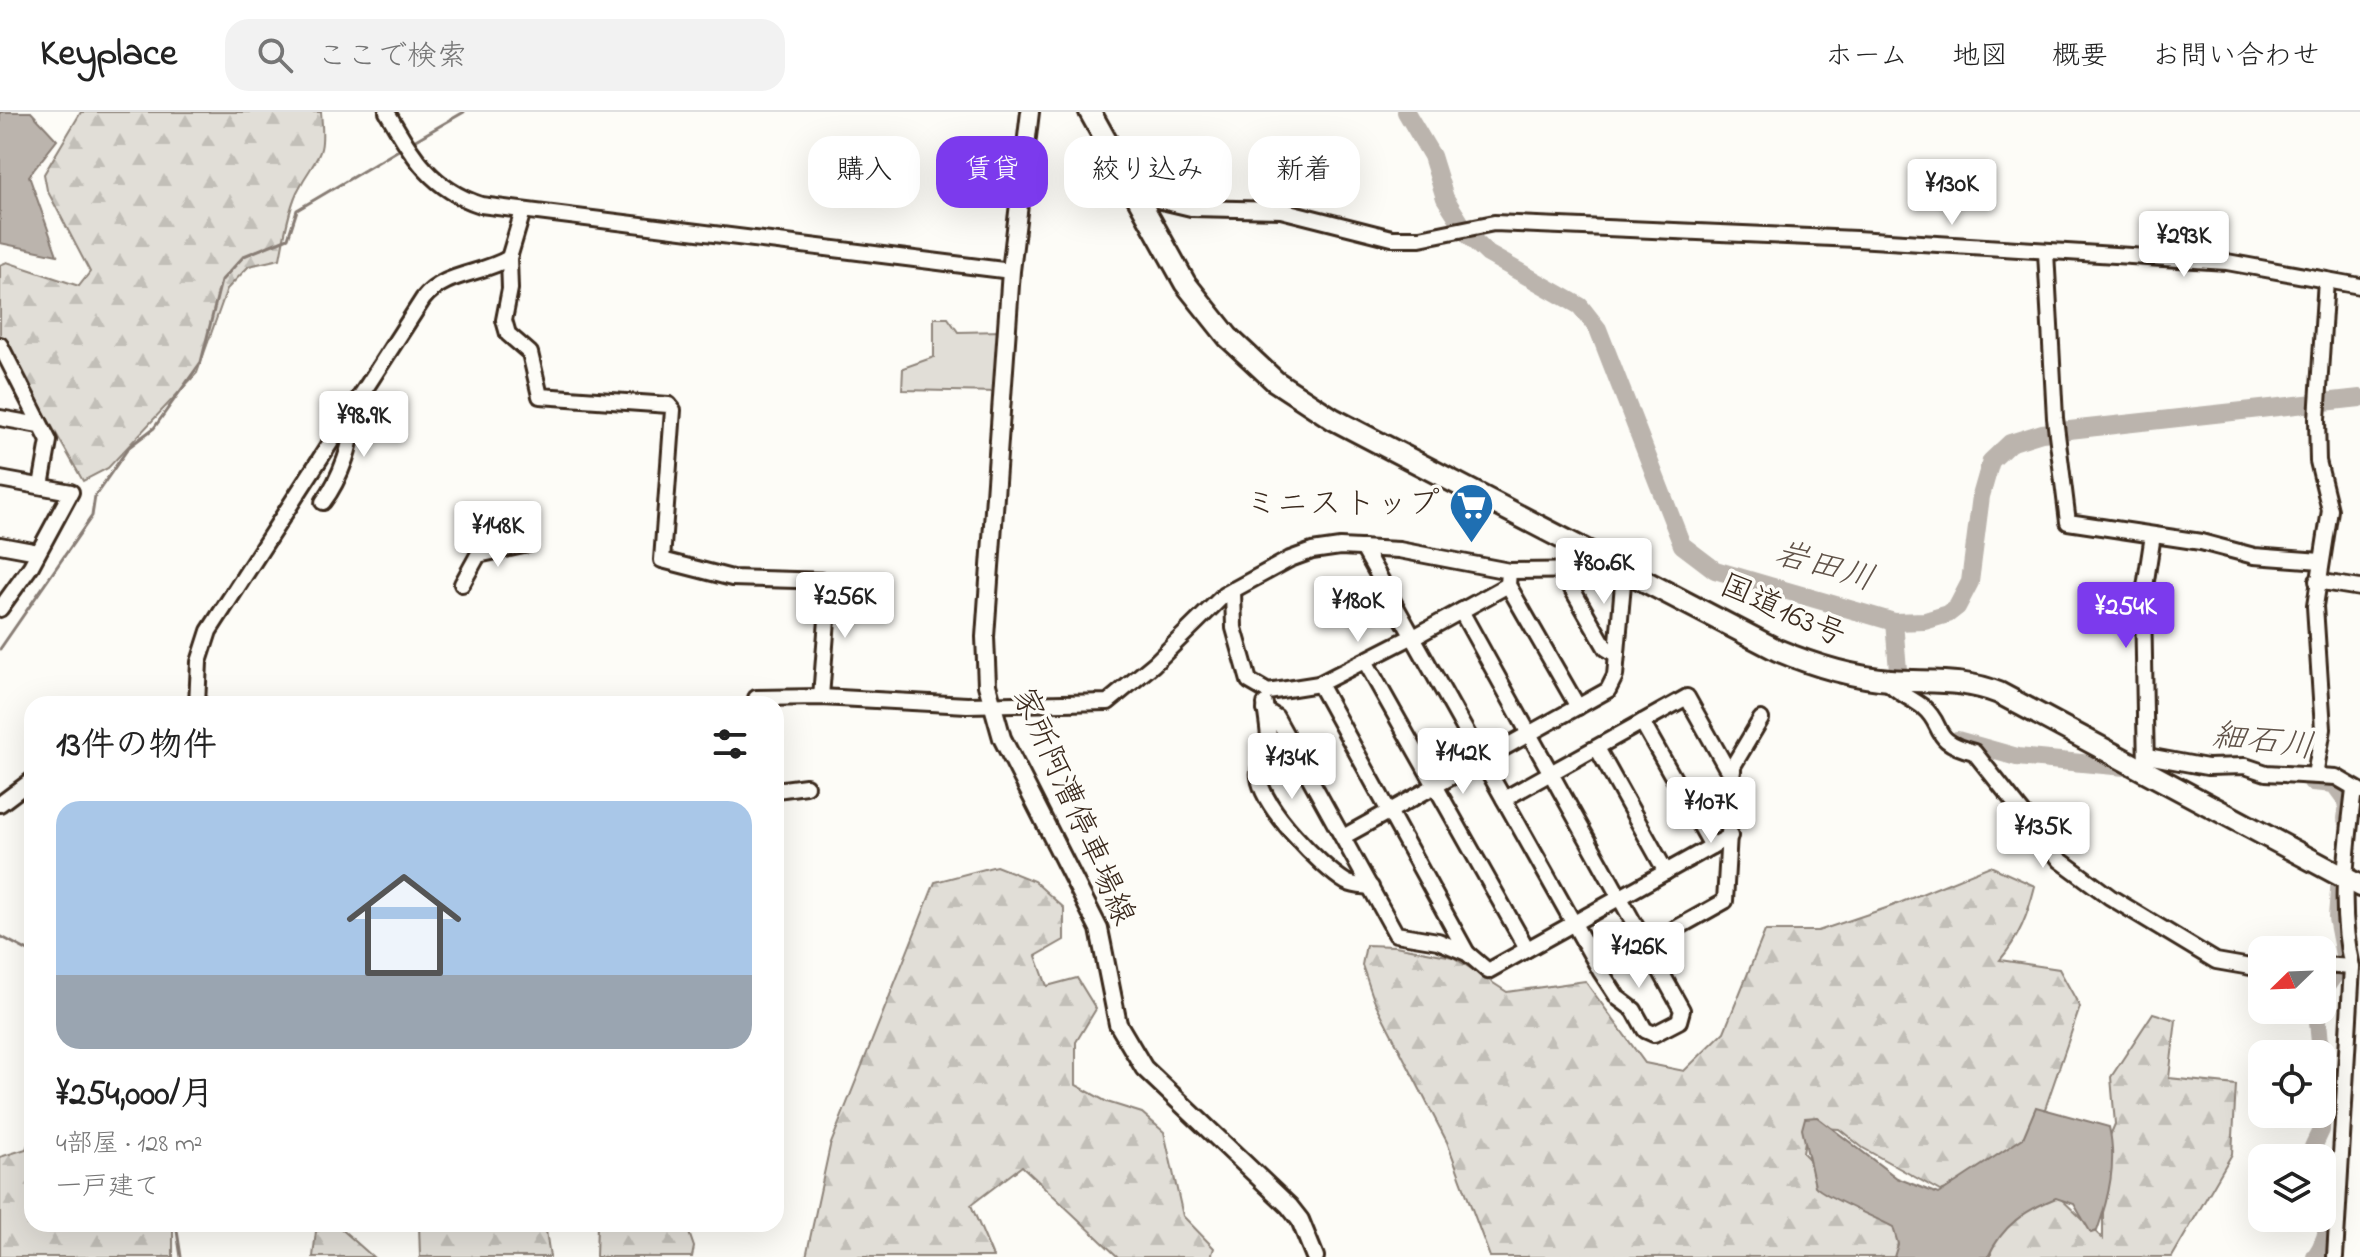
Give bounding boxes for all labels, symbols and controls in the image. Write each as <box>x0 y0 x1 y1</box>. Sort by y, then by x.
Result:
search box <box>225 19 785 91</box>
text: Keyplace <box>40 27 177 83</box>
icon: search <box>253 33 297 77</box>
text: ここで検索 <box>317 36 467 80</box>
text: ホーム <box>1825 37 1908 78</box>
text: 地図 <box>1952 37 2008 78</box>
text: 概要 <box>2052 37 2108 78</box>
text: お問い合わせ <box>2152 37 2320 78</box>
chip: 購入 <box>808 136 920 208</box>
chip: 賃貸 <box>936 136 1048 208</box>
chip: 絞り込み <box>1064 136 1232 208</box>
chip: 新着 <box>1248 136 1360 208</box>
pin: ¥130K <box>1896 159 2008 227</box>
text: ¥130K <box>1926 166 1979 204</box>
pin: ¥293K <box>2128 211 2240 279</box>
text: ¥293K <box>2157 218 2211 256</box>
pin: ¥98.9K <box>299 391 429 459</box>
text: ¥98.9K <box>337 398 391 436</box>
supermarket icon: ミニストップ <box>1447 481 1495 544</box>
place label: ミニストップ <box>1245 482 1440 529</box>
pin: ¥148K <box>442 501 554 569</box>
text: ¥148K <box>472 508 524 546</box>
water label: 岩田川 <box>1768 530 1880 606</box>
pin: ¥80.6K <box>1539 538 1669 606</box>
text: ¥80.6K <box>1574 545 1634 583</box>
street label: 国道163号 <box>1711 563 1853 661</box>
pin: ¥256K <box>789 572 901 640</box>
pin: ¥180K <box>1302 576 1414 644</box>
text: ¥256K <box>814 579 876 617</box>
pin: ¥254K <box>2070 582 2182 650</box>
text: ¥180K <box>1332 583 1384 621</box>
text: ¥254K <box>2095 589 2157 627</box>
street label: 家所阿漕停車場線 <box>998 681 1146 933</box>
water label: 細石川 <box>2209 712 2317 774</box>
text: 13件の物件 <box>56 722 217 772</box>
icon: filters <box>708 722 752 766</box>
pin: ¥142K <box>1407 728 1519 796</box>
pin: ¥134K <box>1236 733 1348 801</box>
text: ¥142K <box>1436 735 1490 773</box>
text: ¥134K <box>1266 740 1318 778</box>
pin: ¥107K <box>1655 777 1767 845</box>
text: ¥107K <box>1685 784 1737 822</box>
pin: ¥135K <box>1987 802 2099 870</box>
text: ¥135K <box>2015 809 2071 847</box>
icon: home <box>332 853 476 997</box>
pin: ¥126K <box>1583 922 1695 990</box>
text: ¥126K <box>1611 929 1667 967</box>
north arrow <box>2248 936 2336 1024</box>
map controls <box>2248 936 2336 1232</box>
button: locate <box>2248 1040 2336 1128</box>
text: ¥254,000/月 <box>56 1071 214 1121</box>
text: 4部屋 · 128 m² <box>56 1126 203 1164</box>
button: layers <box>2248 1144 2336 1232</box>
text: 一戸建て <box>56 1169 160 1207</box>

